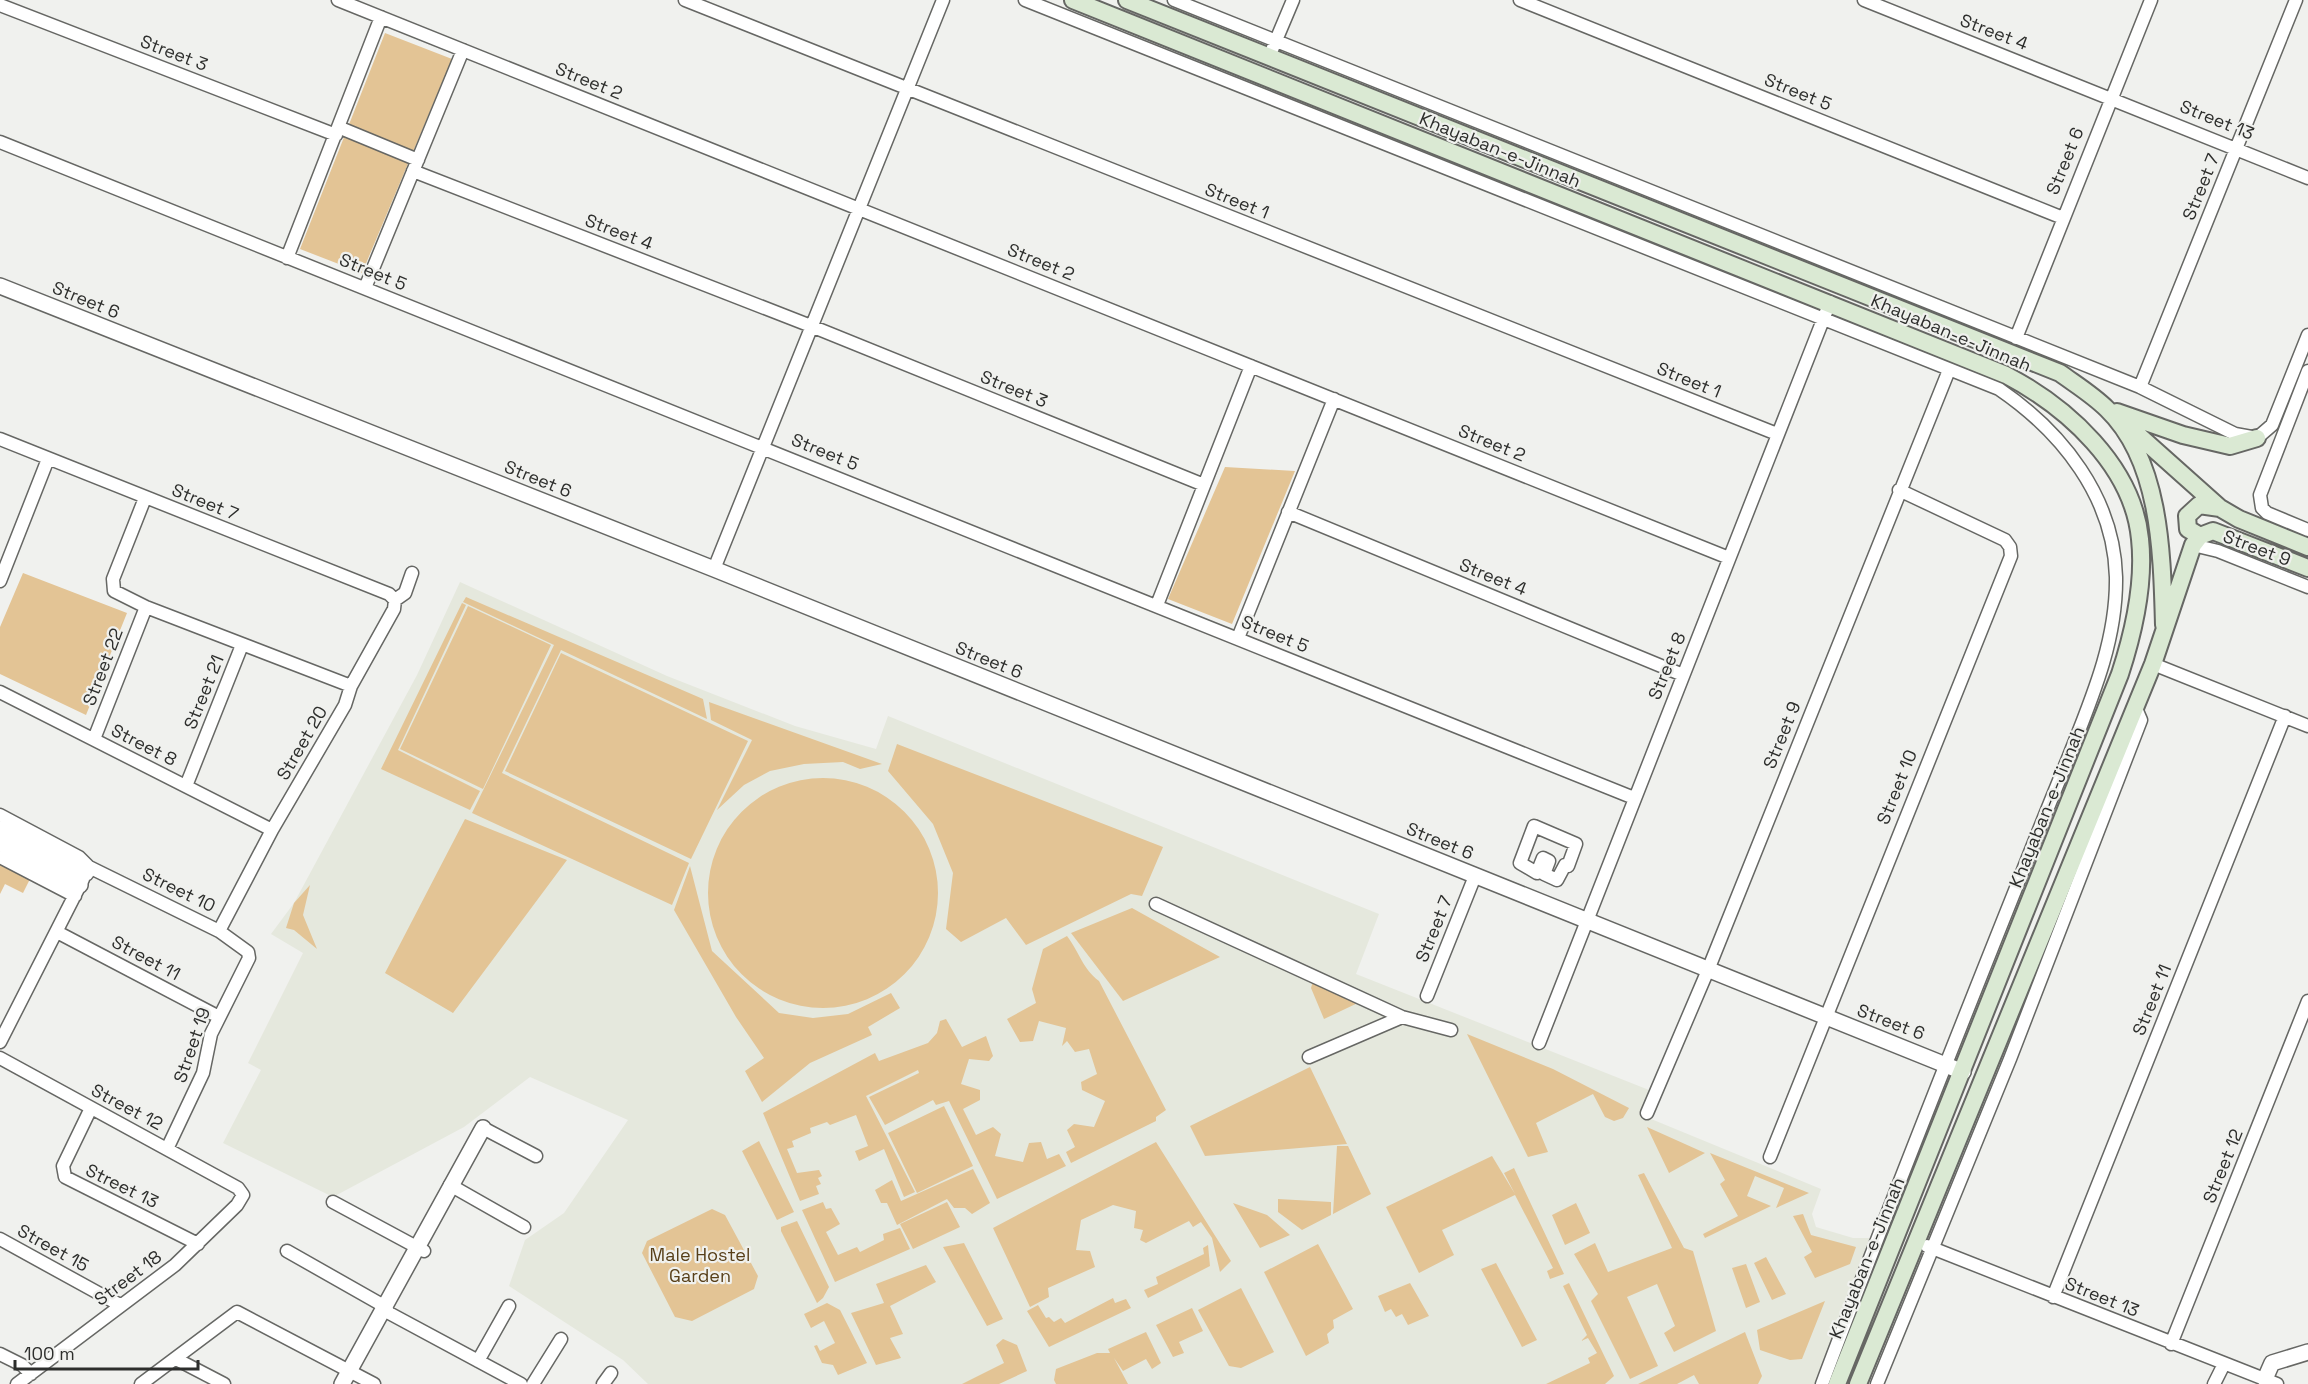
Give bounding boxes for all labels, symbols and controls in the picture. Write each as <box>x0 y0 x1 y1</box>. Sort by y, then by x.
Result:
street label: Street 4 <box>1957 8 2031 55</box>
street label: Street 3 <box>137 29 211 76</box>
street label: Street 2 <box>552 57 626 104</box>
street label: Street 5 <box>1761 68 1835 115</box>
street label: Street 13 <box>2177 94 2258 145</box>
street label: Khayaban-e-Jinnah <box>1416 107 1584 192</box>
street label: Street 6 <box>2041 124 2088 198</box>
street label: Street 7 <box>2177 150 2224 223</box>
street label: Street 1 <box>1202 177 1273 224</box>
street label: Street 4 <box>582 208 656 255</box>
street label: Street 2 <box>1004 238 1078 285</box>
street label: Street 5 <box>336 248 410 295</box>
street label: Street 6 <box>49 276 123 323</box>
street label: Khayaban-e-Jinnah <box>1868 288 2035 377</box>
street label: Street 1 <box>1654 356 1725 403</box>
street label: Street 3 <box>977 365 1051 412</box>
street label: Street 2 <box>1455 419 1529 466</box>
street label: Street 5 <box>788 428 862 475</box>
street label: Street 6 <box>501 455 575 502</box>
street label: Street 7 <box>169 478 242 525</box>
street label: Street 9 <box>2220 524 2294 571</box>
street label: Street 4 <box>1456 553 1530 600</box>
street label: Street 5 <box>1238 610 1312 657</box>
street label: Street 22 <box>77 625 128 709</box>
street label: Street 8 <box>1643 629 1690 703</box>
street label: Street 6 <box>952 636 1026 683</box>
street label: Street 21 <box>178 651 229 732</box>
street label: Street 9 <box>1758 698 1805 772</box>
street label: Street 20 <box>271 701 332 784</box>
street label: Street 8 <box>107 718 181 771</box>
street label: Khayaban-e-Jinnah <box>2004 723 2089 891</box>
street label: Street 10 <box>1871 746 1922 828</box>
street label: Street 6 <box>1403 817 1477 864</box>
street label: Street 10 <box>139 862 220 917</box>
street label: Street 7 <box>1410 892 1457 965</box>
street label: Street 11 <box>108 930 185 985</box>
street label: Street 11 <box>2127 961 2176 1039</box>
street label: Street 6 <box>1854 998 1928 1045</box>
street label: Street 19 <box>168 1004 215 1086</box>
street label: Street 12 <box>87 1078 167 1135</box>
street label: Street 12 <box>2197 1125 2248 1206</box>
street label: Street 13 <box>82 1158 162 1213</box>
street label: Khayaban-e-Jinnah <box>1824 1174 1909 1342</box>
street label: Street 15 <box>14 1219 93 1277</box>
park label: Male Hostel Garden <box>650 1243 750 1287</box>
street label: Street 18 <box>89 1245 166 1310</box>
street label: Street 13 <box>2062 1271 2143 1322</box>
scale bar <box>15 1333 198 1371</box>
text: 100 m <box>24 1342 75 1365</box>

